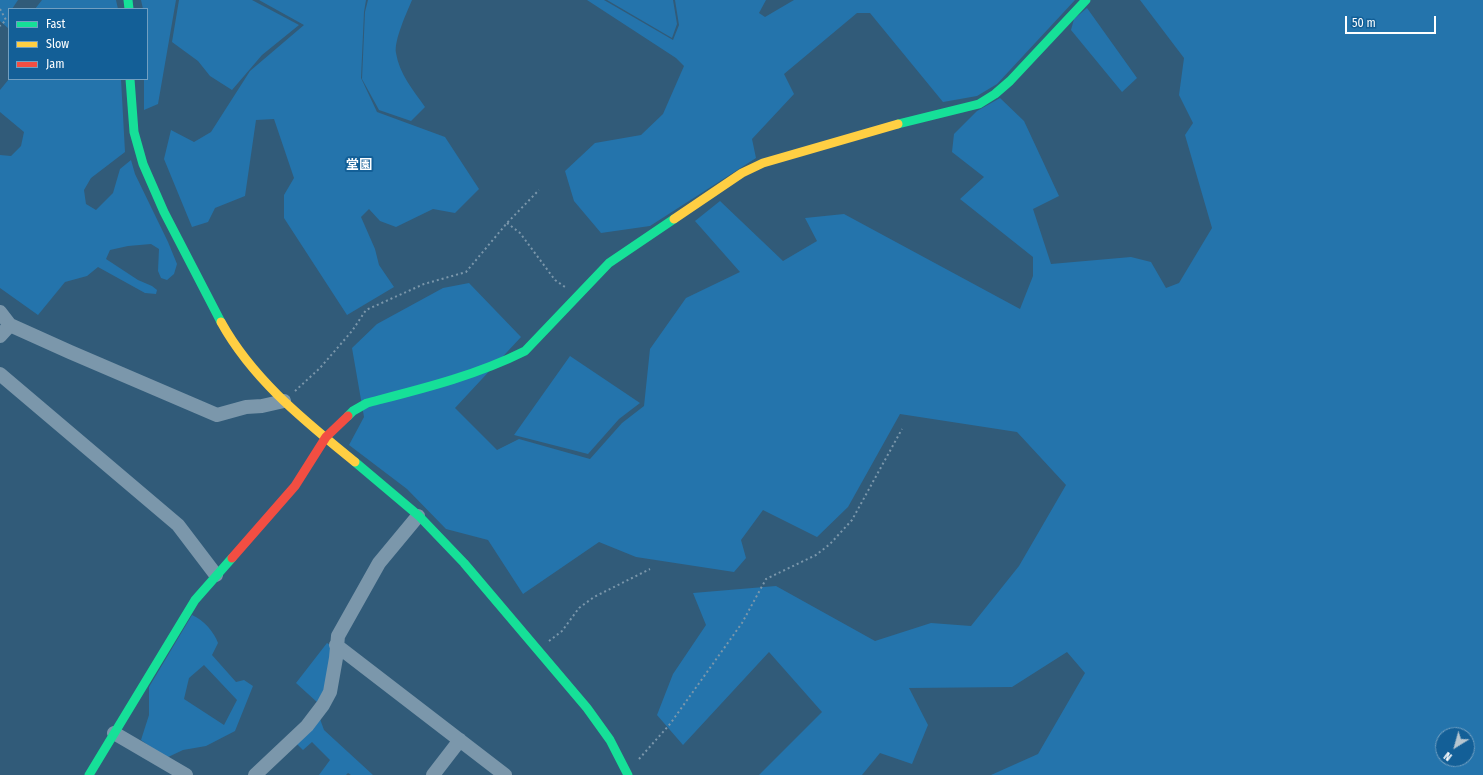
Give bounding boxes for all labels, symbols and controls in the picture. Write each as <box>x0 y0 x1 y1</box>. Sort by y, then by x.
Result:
legend <box>8 8 148 80</box>
scale bar <box>1347 8 1438 34</box>
text: 50 m <box>1352 16 1376 30</box>
text: Fast <box>46 17 65 31</box>
text: Slow <box>46 37 69 51</box>
text: Jam <box>46 57 64 71</box>
district label: 堂園 <box>346 157 372 173</box>
north arrow <box>1435 727 1475 767</box>
text: N <box>1442 749 1455 763</box>

